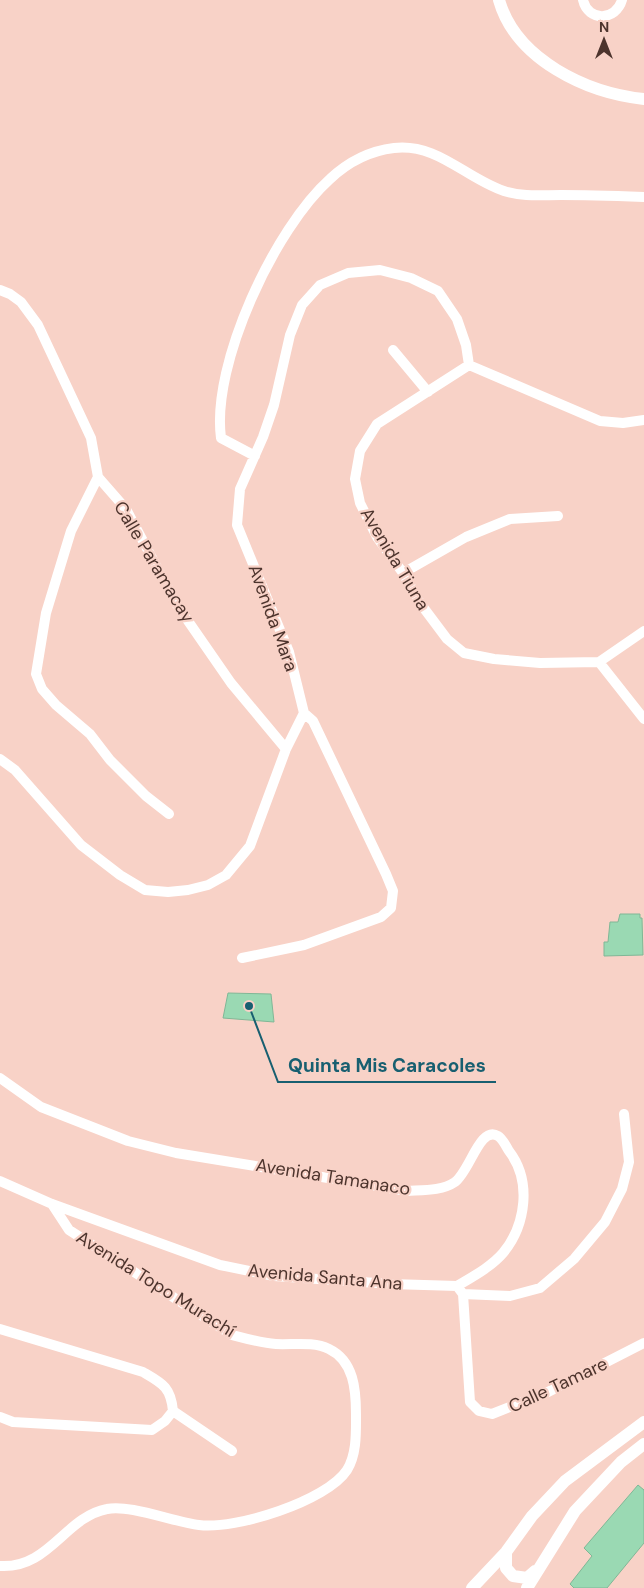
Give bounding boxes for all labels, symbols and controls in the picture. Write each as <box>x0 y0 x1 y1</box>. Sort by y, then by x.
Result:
north arrow <box>579 15 629 65</box>
text: N <box>599 18 609 36</box>
street label: Calle Paramacay <box>108 497 200 627</box>
street label: Avenida Tiuna <box>355 503 435 615</box>
street label: Avenida Mara <box>243 561 303 675</box>
callout: Quinta Mis Caracoles <box>278 1048 496 1082</box>
text: Quinta Mis Caracoles <box>288 1053 486 1078</box>
street label: Avenida Tamanaco <box>254 1153 412 1201</box>
street label: Avenida Topo Murachí <box>72 1225 240 1343</box>
street label: Avenida Santa Ana <box>247 1258 403 1296</box>
street label: Calle Tamare <box>505 1352 611 1418</box>

